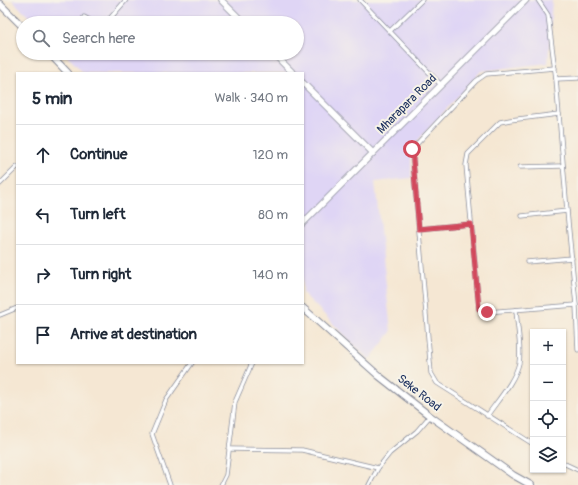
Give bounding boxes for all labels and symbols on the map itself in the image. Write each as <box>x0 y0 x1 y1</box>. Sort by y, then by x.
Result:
street label: Mharapara Road <box>374 71 440 137</box>
route start <box>403 140 421 158</box>
route end <box>478 303 496 321</box>
street label: Seke Road <box>394 371 444 415</box>

